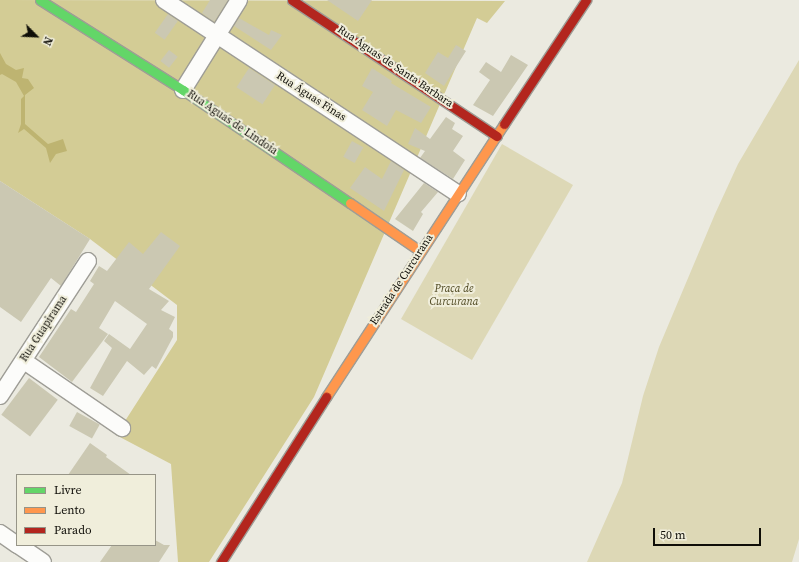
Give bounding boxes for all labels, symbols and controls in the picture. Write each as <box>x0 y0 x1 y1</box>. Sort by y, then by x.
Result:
north arrow <box>16 16 56 56</box>
street label: Rua Águas de Santa Barbara <box>335 23 455 111</box>
text: N <box>39 34 56 48</box>
street label: Rua Águas Finas <box>274 70 348 124</box>
street label: Rua Aguas de Lindoia <box>184 88 280 158</box>
street label: Estrada de Curcurana <box>368 232 436 328</box>
park label: Praça de Curcurana <box>429 283 479 309</box>
street label: Rua Guapirama <box>18 293 70 365</box>
legend <box>16 474 156 546</box>
text: Livre <box>54 482 82 498</box>
text: Lento <box>54 502 85 518</box>
scale bar <box>655 520 763 546</box>
text: Parado <box>54 522 92 538</box>
text: 50 m <box>660 527 686 543</box>

